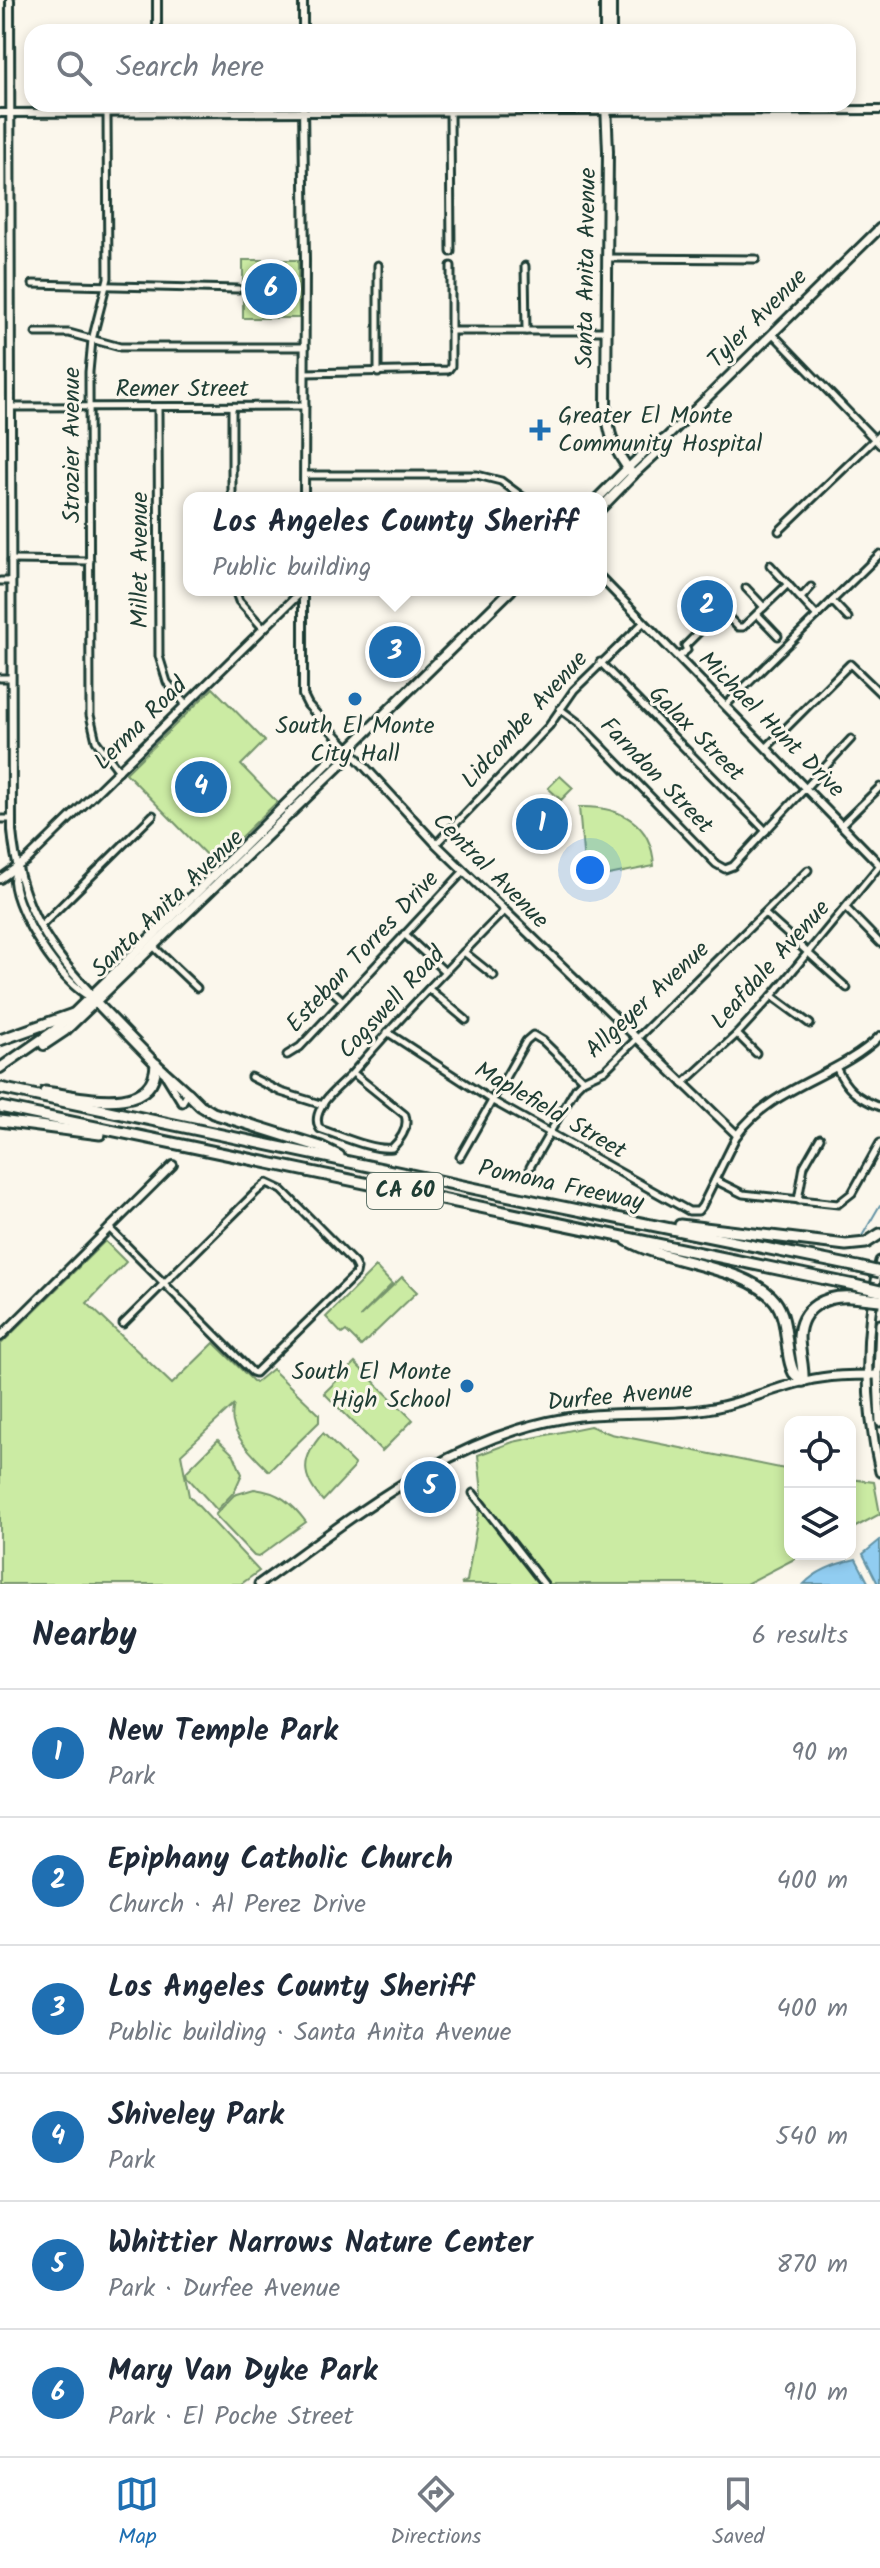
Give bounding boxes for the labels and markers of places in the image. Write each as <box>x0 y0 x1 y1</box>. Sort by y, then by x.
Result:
pin: 6 <box>245 259 297 319</box>
place label: Greater El Monte Community Hospital <box>558 397 763 464</box>
marker: Greater El Monte Community Hospital <box>529 419 551 441</box>
pin: 2 <box>681 576 733 636</box>
pin: 3 <box>369 622 421 682</box>
marker: South El Monte City Hall <box>346 690 364 708</box>
place label: South El Monte City Hall <box>275 707 435 774</box>
pin: 4 <box>175 757 227 817</box>
pin: 1 <box>516 794 568 854</box>
place label: South El Monte High School <box>292 1353 451 1420</box>
marker: South El Monte High School <box>458 1377 476 1395</box>
pin: 5 <box>404 1457 456 1517</box>

